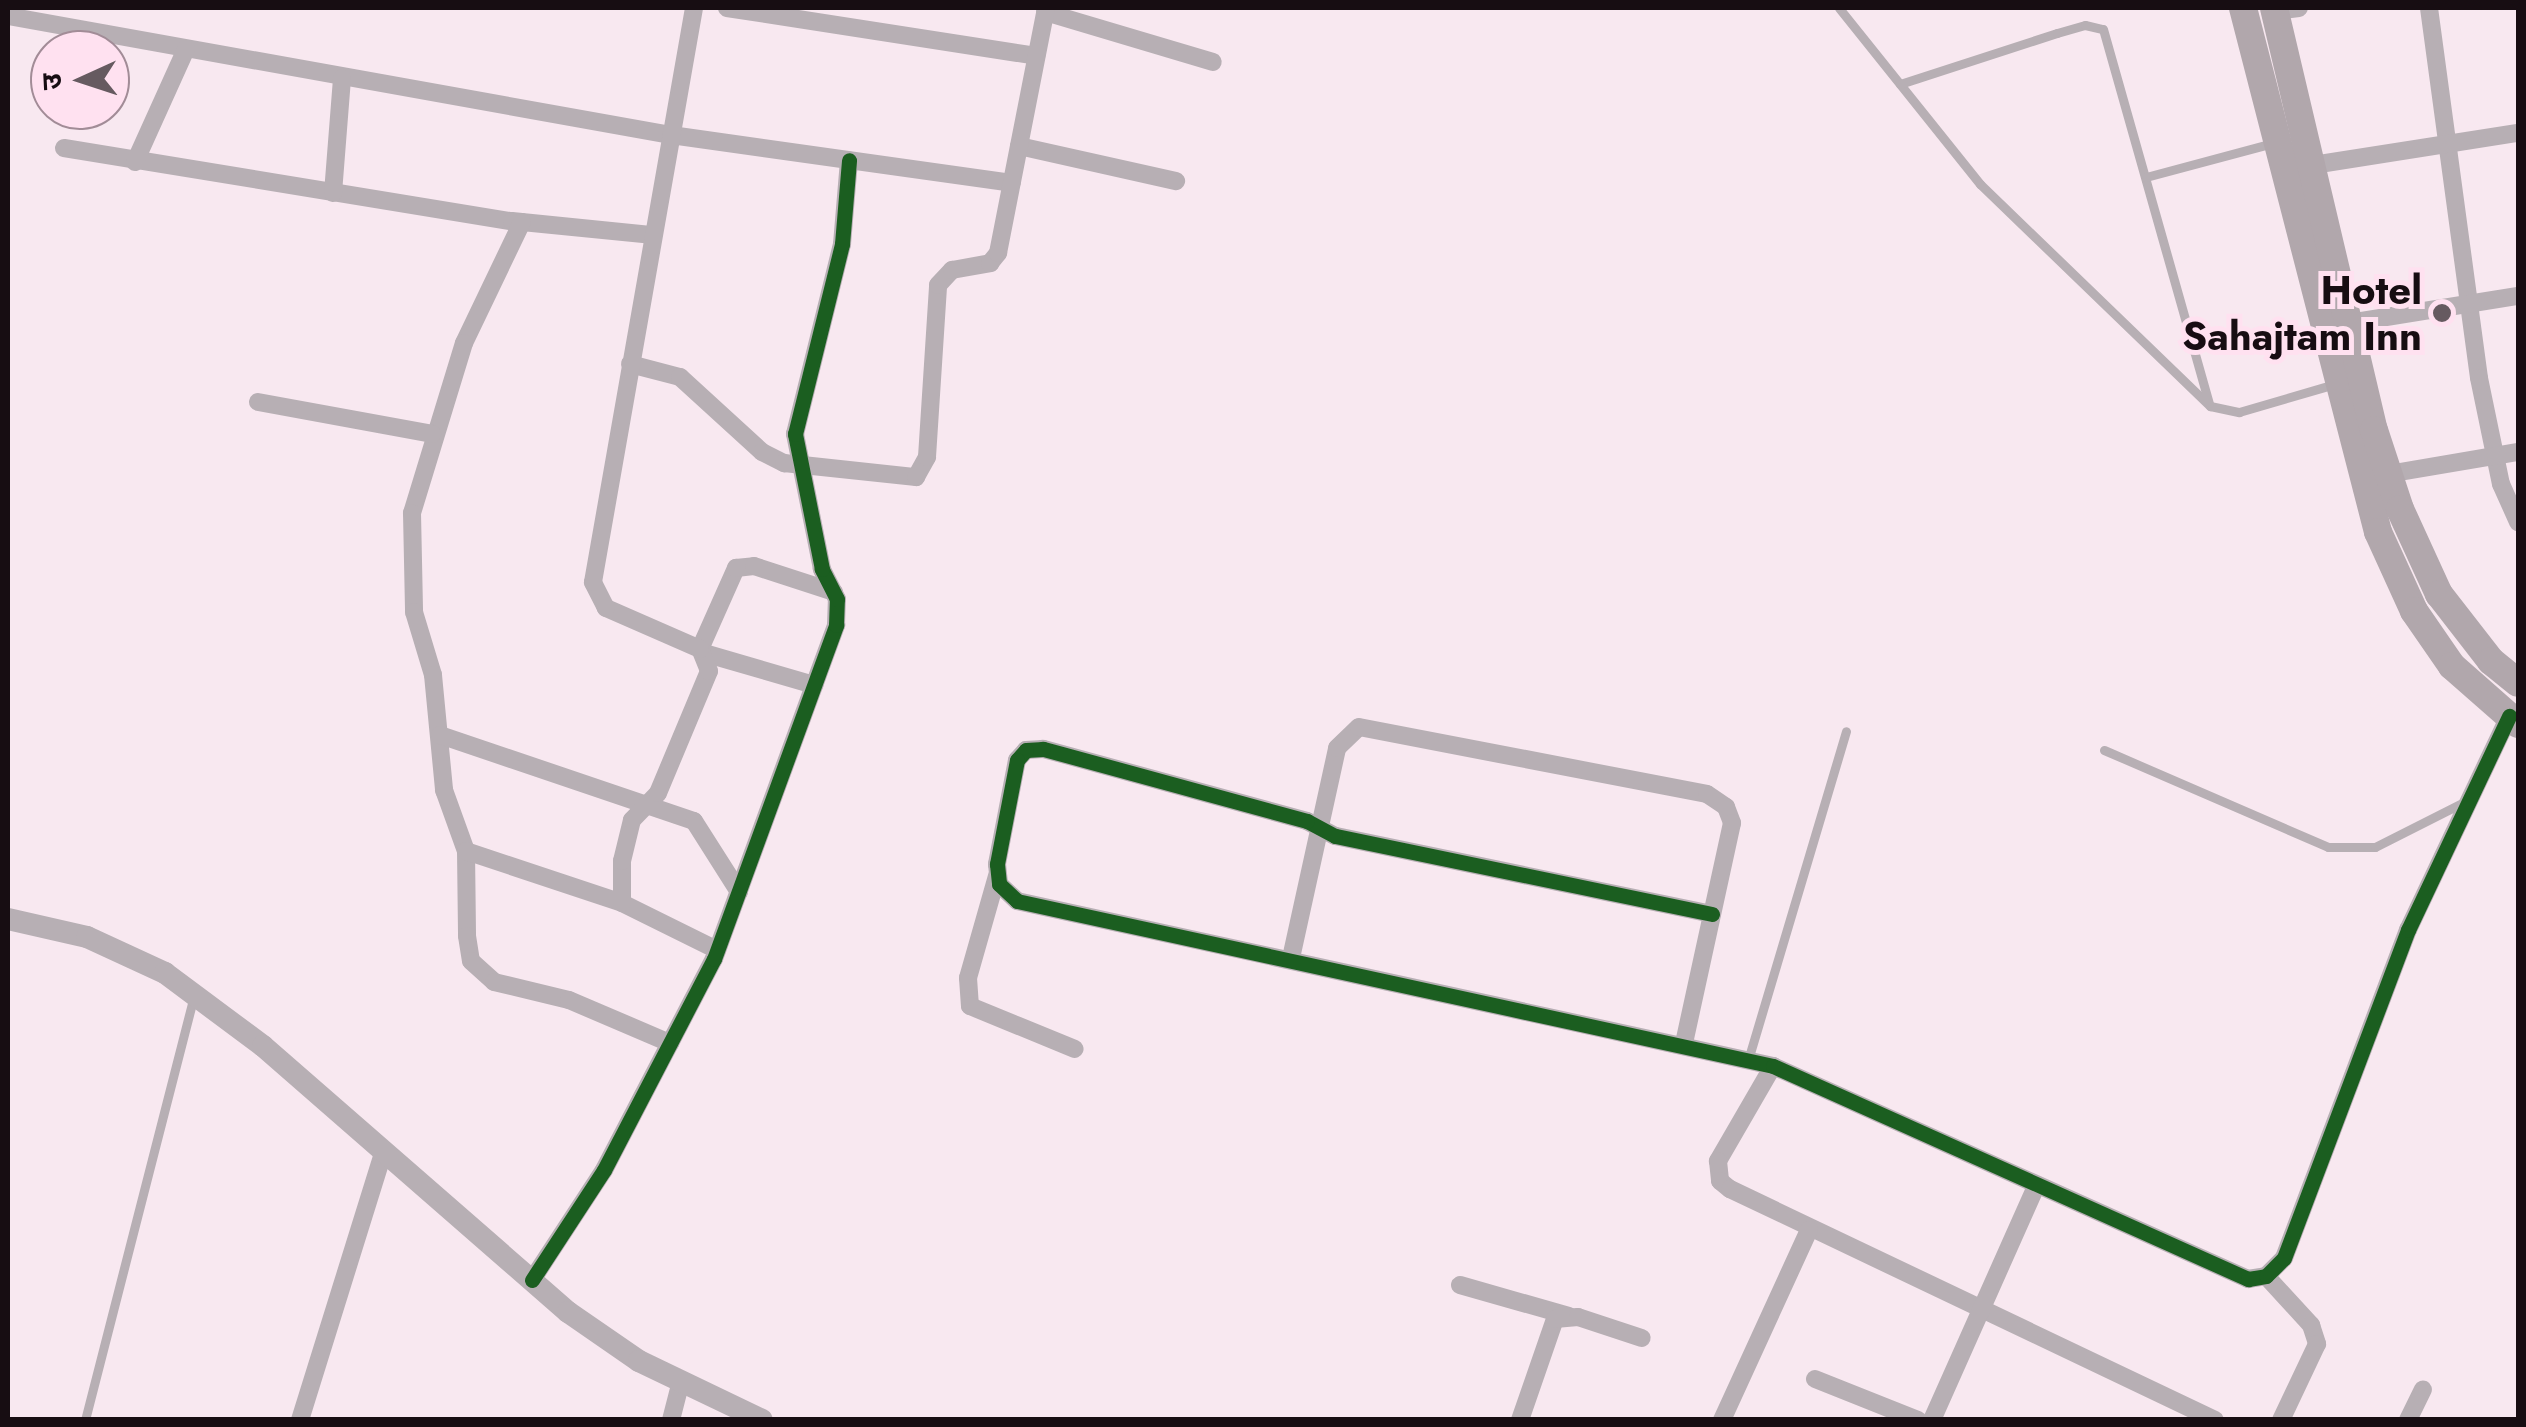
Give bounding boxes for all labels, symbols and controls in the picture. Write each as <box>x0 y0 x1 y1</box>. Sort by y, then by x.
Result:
north arrow <box>30 30 130 130</box>
text: उ <box>31 72 72 91</box>
place label: Hotel Sahajtam Inn <box>2182 266 2422 360</box>
marker: Hotel Sahajtam Inn <box>2431 302 2453 324</box>

